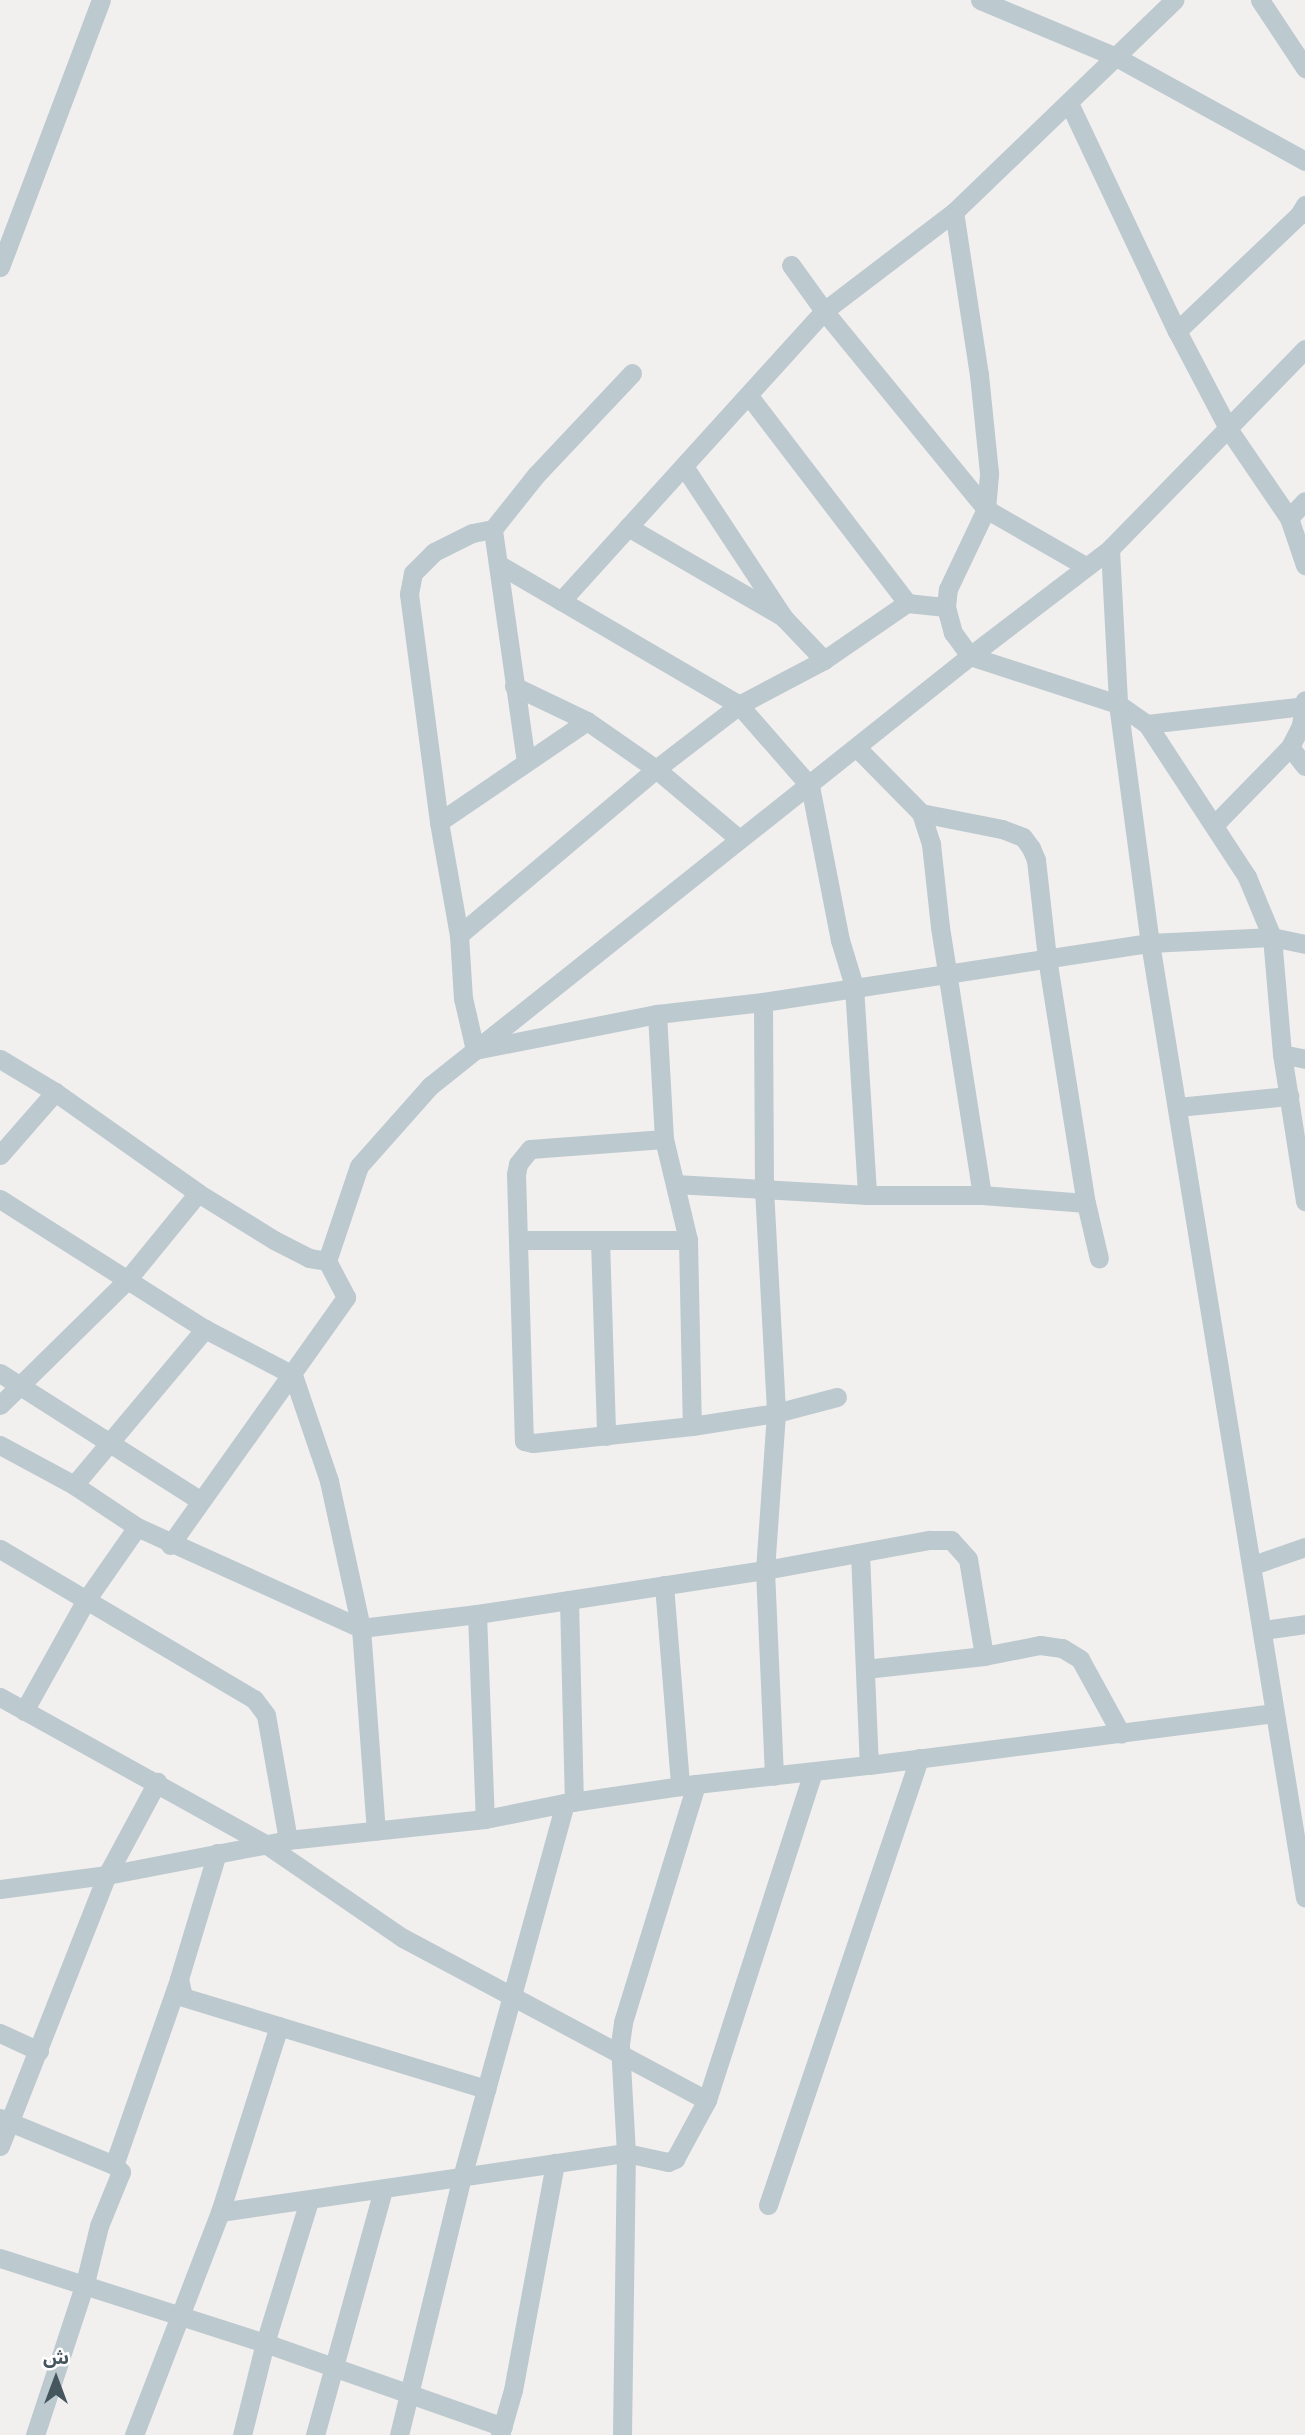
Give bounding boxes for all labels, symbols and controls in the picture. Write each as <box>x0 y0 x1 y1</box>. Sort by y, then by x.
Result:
north arrow <box>21 2344 91 2414</box>
text: ش <box>43 2345 69 2370</box>

